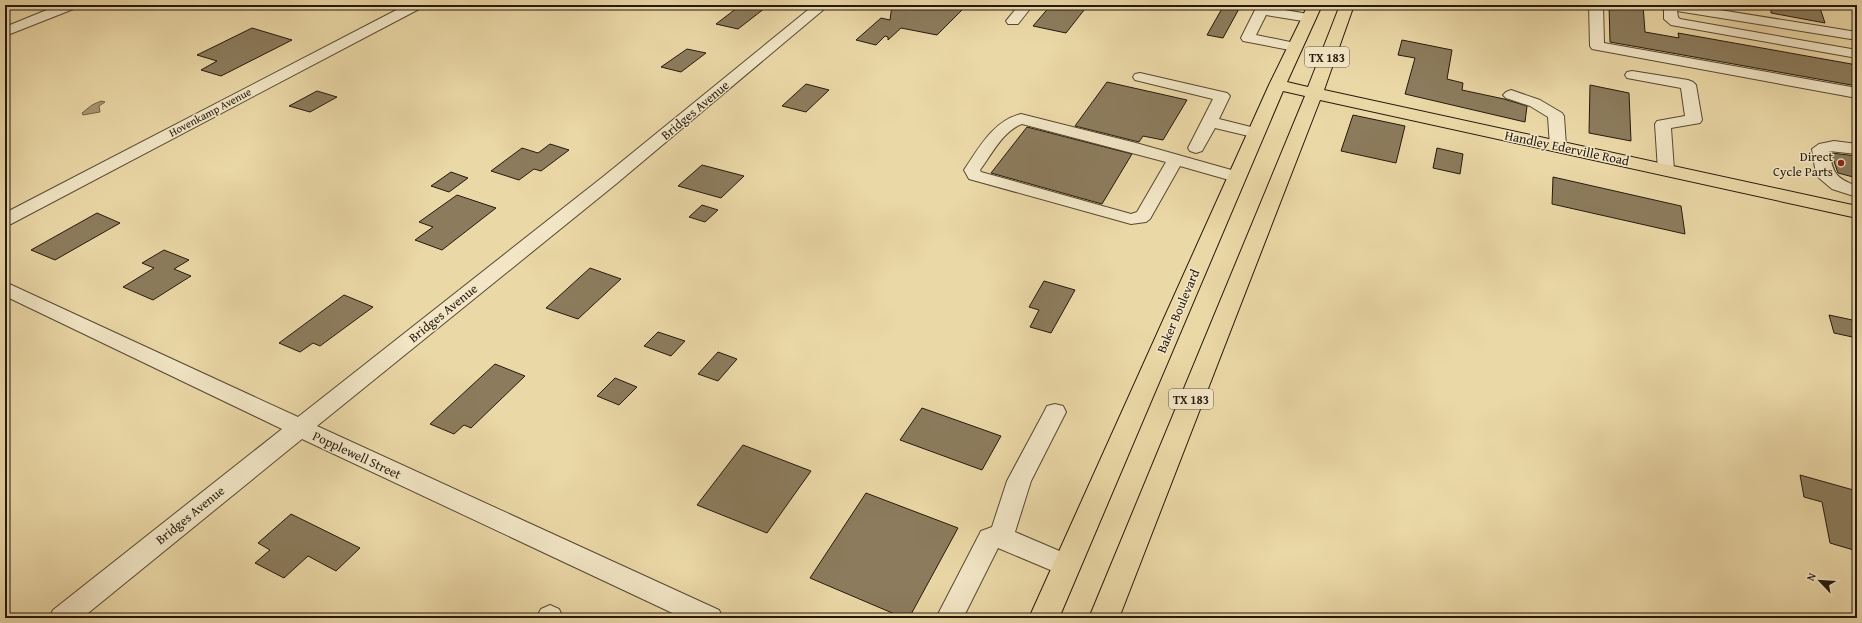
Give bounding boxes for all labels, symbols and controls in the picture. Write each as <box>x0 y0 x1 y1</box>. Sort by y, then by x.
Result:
road number: TX 183 <box>1305 47 1349 67</box>
street label: Bridges Avenue <box>657 76 733 144</box>
street label: Hovenkamp Avenue <box>166 84 254 140</box>
street label: Handley Ederville Road <box>1503 126 1631 170</box>
place label: Direct Cycle Parts <box>1773 147 1833 181</box>
marker: Direct Cycle Parts <box>1836 158 1846 168</box>
street label: Baker Boulevard <box>1152 266 1204 356</box>
street label: Bridges Avenue <box>404 279 482 347</box>
road number: TX 183 <box>1169 389 1213 409</box>
street label: Popplewell Street <box>310 426 405 484</box>
street label: Bridges Avenue <box>151 481 229 549</box>
north arrow <box>1800 561 1840 601</box>
text: N <box>1802 569 1820 583</box>

